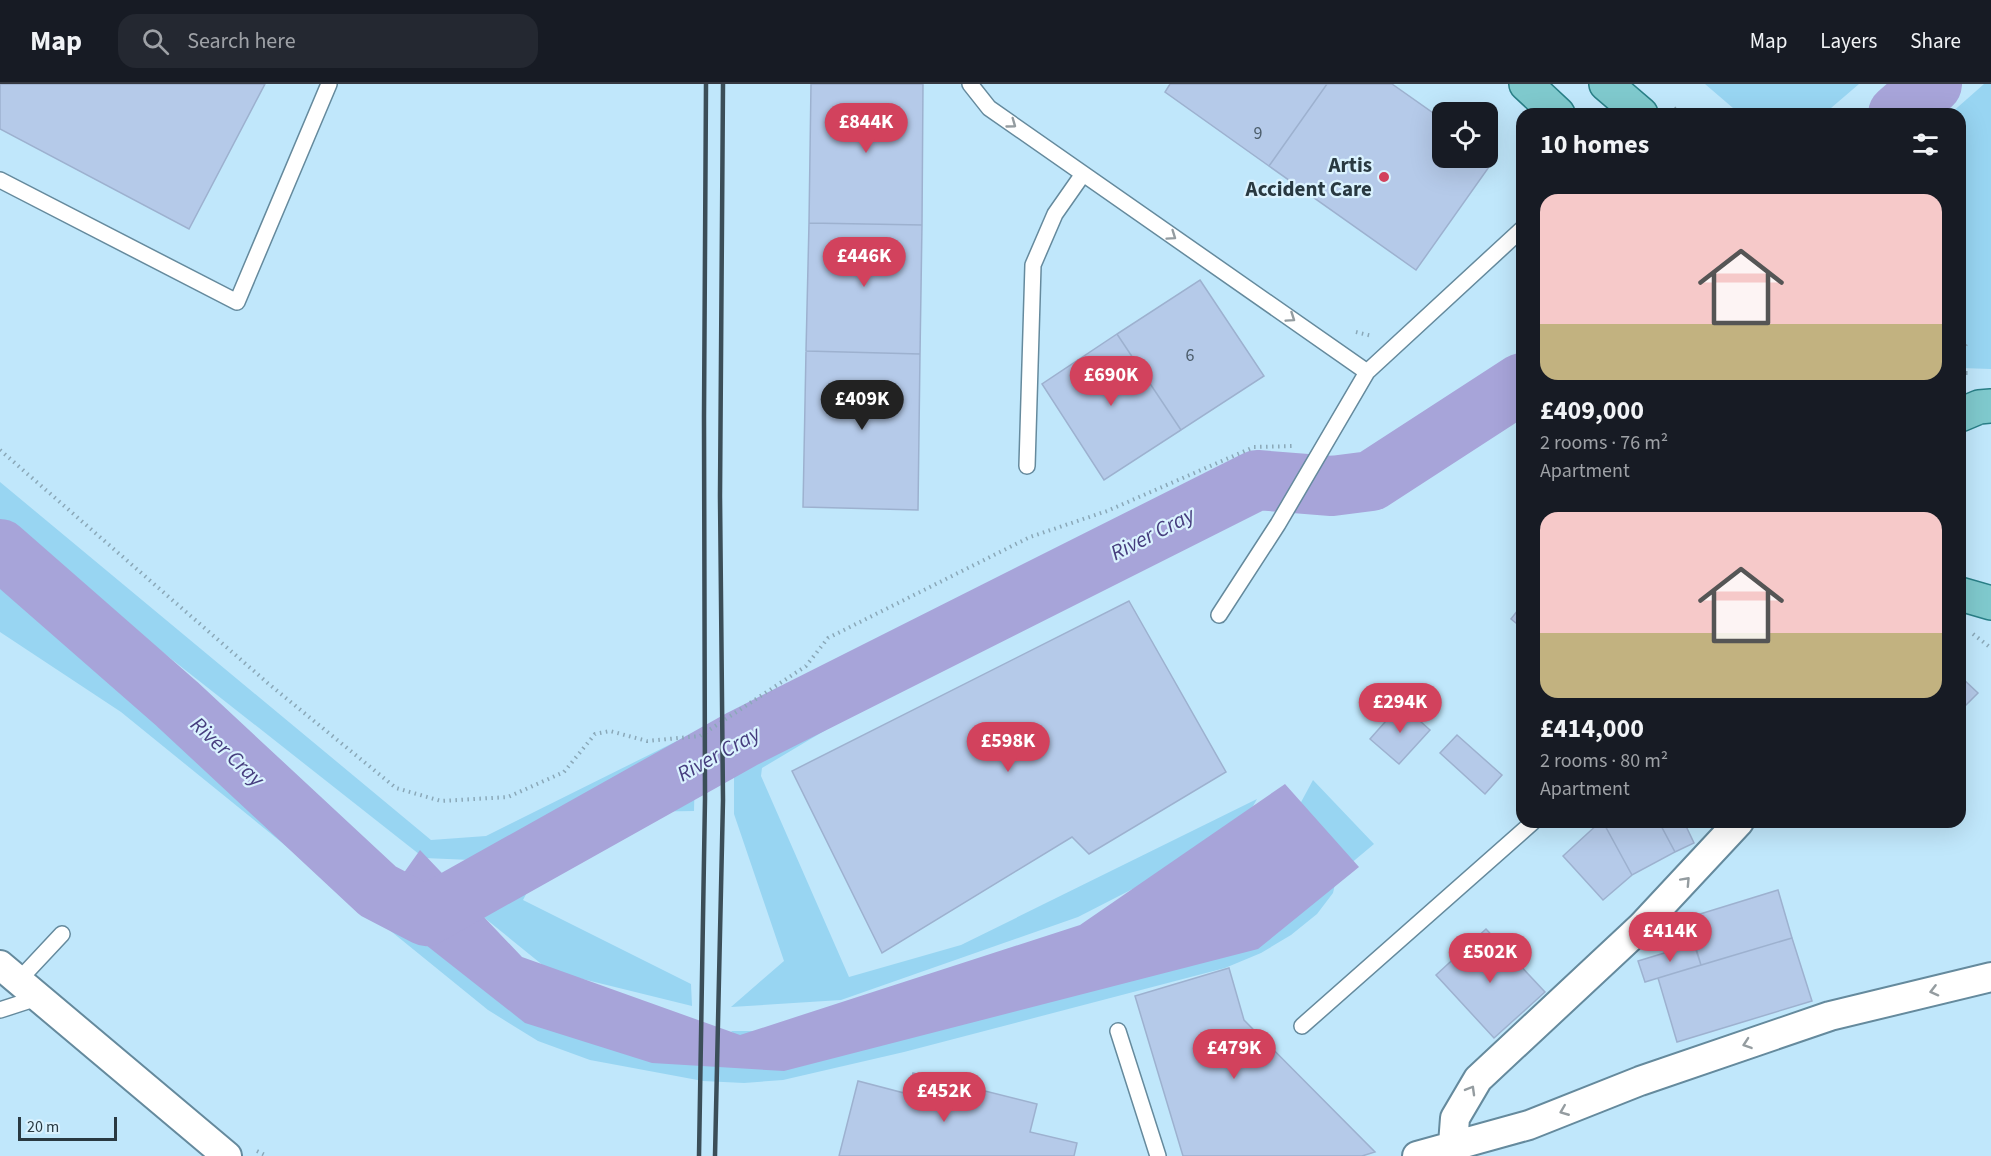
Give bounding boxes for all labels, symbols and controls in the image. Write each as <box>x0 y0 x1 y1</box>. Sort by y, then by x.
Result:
search box <box>118 14 538 68</box>
text: Map <box>30 21 82 61</box>
icon: search <box>139 25 172 58</box>
text: Search here <box>187 25 296 57</box>
text: Map <box>1750 26 1787 56</box>
text: Layers <box>1820 26 1877 56</box>
text: Share <box>1910 26 1961 56</box>
map controls <box>1432 102 1498 168</box>
button: locate <box>1432 102 1498 168</box>
pin: £844K <box>824 103 908 154</box>
text: £844K <box>839 108 893 136</box>
one-way arrow <box>1005 117 1016 128</box>
house number: 9 <box>1254 121 1263 146</box>
text: 10 homes <box>1540 126 1649 163</box>
icon: filters <box>1909 128 1942 161</box>
place label: Artis Accident Care <box>1245 150 1372 204</box>
marker: Artis Accident Care <box>1377 170 1391 184</box>
one-way arrow <box>1165 229 1176 240</box>
icon: home <box>1687 233 1795 341</box>
pin: £446K <box>822 237 906 288</box>
text: £446K <box>837 242 891 270</box>
one-way arrow <box>1284 311 1295 322</box>
house number: 6 <box>1186 343 1195 368</box>
pin: £690K <box>1069 356 1153 407</box>
text: £690K <box>1084 361 1138 389</box>
pin: £409K <box>820 380 904 431</box>
text: £409K <box>835 385 889 413</box>
text: £409,000 <box>1540 392 1644 429</box>
text: 2 rooms · 76 m² <box>1540 429 1668 457</box>
text: Apartment <box>1540 457 1630 485</box>
water label: River Cray <box>1105 499 1201 569</box>
icon: home <box>1687 551 1795 659</box>
pin: £294K <box>1358 683 1442 734</box>
text: £294K <box>1373 688 1427 716</box>
water label: River Cray <box>183 709 272 795</box>
text: £414,000 <box>1540 710 1644 747</box>
water label: River Cray <box>671 717 767 790</box>
pin: £598K <box>966 722 1050 773</box>
text: £598K <box>981 727 1035 755</box>
text: 2 rooms · 80 m² <box>1540 747 1668 775</box>
text: Apartment <box>1540 775 1630 803</box>
one-way arrow <box>1679 878 1690 888</box>
pin: £414K <box>1628 912 1712 963</box>
text: £414K <box>1643 917 1697 945</box>
pin: £502K <box>1448 933 1532 984</box>
text: £502K <box>1463 938 1517 966</box>
one-way arrow <box>1929 983 1939 996</box>
pin: £479K <box>1192 1029 1276 1080</box>
text: £479K <box>1207 1034 1261 1062</box>
one-way arrow <box>1742 1037 1753 1050</box>
pin: £452K <box>902 1072 986 1123</box>
text: £452K <box>917 1077 971 1105</box>
one-way arrow <box>1464 1086 1476 1096</box>
one-way arrow <box>1559 1104 1570 1116</box>
scale bar <box>18 1114 117 1142</box>
text: 20 m <box>27 1116 59 1138</box>

